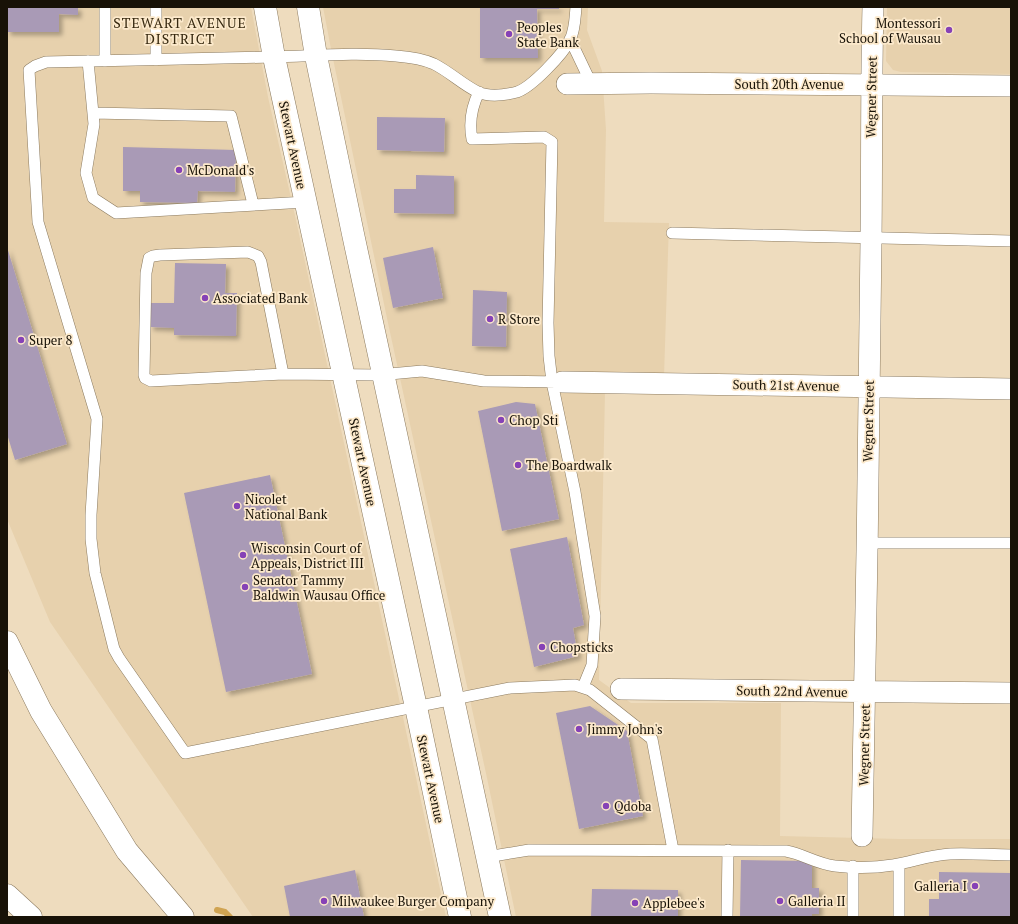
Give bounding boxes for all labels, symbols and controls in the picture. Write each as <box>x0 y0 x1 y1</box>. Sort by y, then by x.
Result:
district label: STEWART AVENUE DISTRICT <box>113 13 247 48</box>
place label: Montessori School of Wausau <box>839 14 942 47</box>
place label: Peoples State Bank <box>517 18 579 51</box>
marker: Montessori School of Wausau <box>944 25 954 35</box>
marker: Peoples State Bank <box>504 29 514 39</box>
street label: Wegner Street <box>861 56 881 138</box>
street label: South 20th Avenue <box>734 75 844 93</box>
street label: Stewart Avenue <box>275 99 311 191</box>
place label: McDonald's <box>187 161 254 179</box>
marker: McDonald's <box>174 165 184 175</box>
place label: Associated Bank <box>213 289 308 307</box>
marker: Associated Bank <box>200 293 210 303</box>
place label: R Store <box>498 310 540 328</box>
marker: R Store <box>485 314 495 324</box>
place label: Super 8 <box>29 331 72 349</box>
marker: Super 8 <box>16 335 26 345</box>
street label: South 21st Avenue <box>732 375 840 395</box>
street label: Wegner Street <box>858 380 878 462</box>
place label: Chop Sti <box>509 411 559 429</box>
marker: Chop Sti <box>496 415 506 425</box>
street label: Stewart Avenue <box>345 416 381 508</box>
place label: The Boardwalk <box>526 456 612 474</box>
marker: The Boardwalk <box>513 460 523 470</box>
place label: Nicolet National Bank <box>245 490 328 523</box>
marker: Nicolet National Bank <box>232 501 242 511</box>
place label: Wisconsin Court of Appeals, District III <box>251 539 364 572</box>
marker: Wisconsin Court of Appeals, District III <box>238 550 248 560</box>
place label: Senator Tammy Baldwin Wausau Office <box>253 571 385 604</box>
marker: Senator Tammy Baldwin Wausau Office <box>240 582 250 592</box>
place label: Chopsticks <box>550 638 613 656</box>
marker: Chopsticks <box>537 642 547 652</box>
street label: South 22nd Avenue <box>736 681 848 701</box>
street label: Wegner Street <box>854 704 874 786</box>
place label: Jimmy John's <box>587 720 663 738</box>
marker: Jimmy John's <box>574 724 584 734</box>
street label: Stewart Avenue <box>413 733 449 825</box>
place label: Qdoba <box>614 797 652 815</box>
marker: Qdoba <box>601 801 611 811</box>
place label: Galleria I <box>914 877 967 895</box>
marker: Galleria I <box>970 881 980 891</box>
place label: Milwaukee Burger Company <box>332 892 494 910</box>
place label: Galleria II <box>788 892 846 910</box>
place label: Applebee's <box>643 894 705 912</box>
marker: Milwaukee Burger Company <box>319 896 329 906</box>
marker: Galleria II <box>775 896 785 906</box>
marker: Applebee's <box>630 898 640 908</box>

